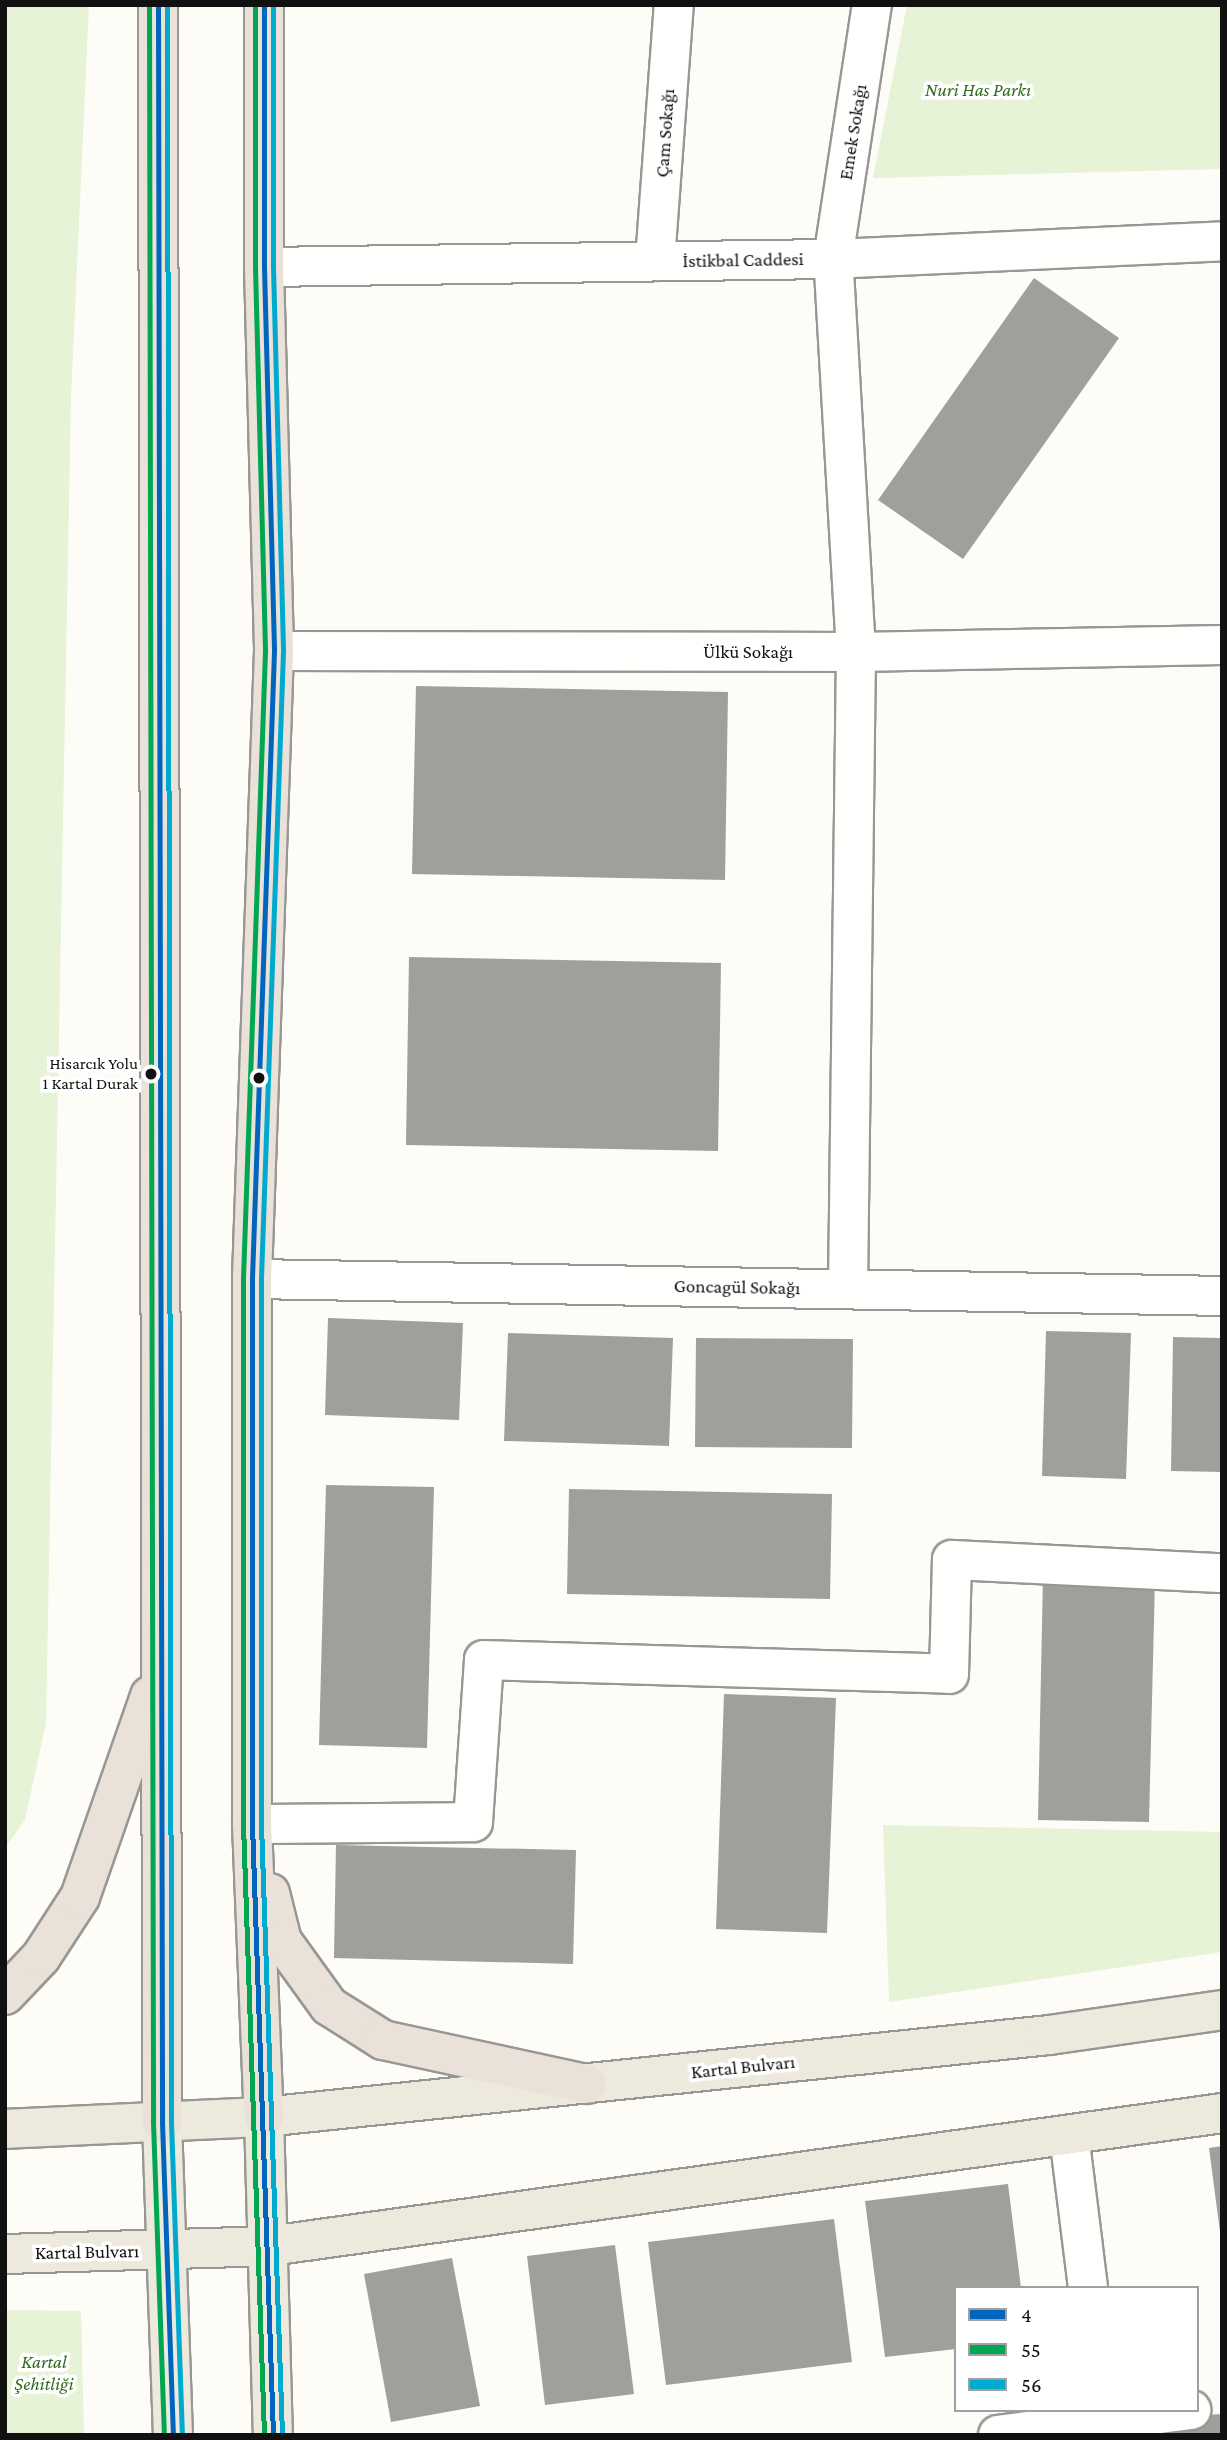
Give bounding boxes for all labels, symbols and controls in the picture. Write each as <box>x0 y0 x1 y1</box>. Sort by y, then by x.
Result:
park label: Nuri Has Parkı <box>925 79 1031 101</box>
street label: Emek Sokağı <box>834 82 872 182</box>
street label: Çam Sokağı <box>651 88 679 178</box>
street label: İstikbal Caddesi <box>682 248 804 272</box>
street label: Ülkü Sokağı <box>703 641 793 663</box>
place label: Hisarcık Yolu 1 Kartal Durak <box>43 1054 138 1094</box>
marker: Hisarcık Yolu 1 Kartal Durak <box>144 1067 158 1081</box>
unlabelled marker <box>252 1071 266 1085</box>
street label: Goncagül Sokağı <box>674 1274 800 1300</box>
street label: Kartal Bulvarı <box>690 2050 796 2084</box>
street label: Kartal Bulvarı <box>35 2240 139 2264</box>
legend <box>954 2286 1199 2412</box>
text: 4 <box>1021 2303 1032 2327</box>
text: 55 <box>1021 2338 1041 2362</box>
park label: Kartal Şehitliği <box>14 2351 74 2395</box>
text: 56 <box>1021 2373 1042 2397</box>

